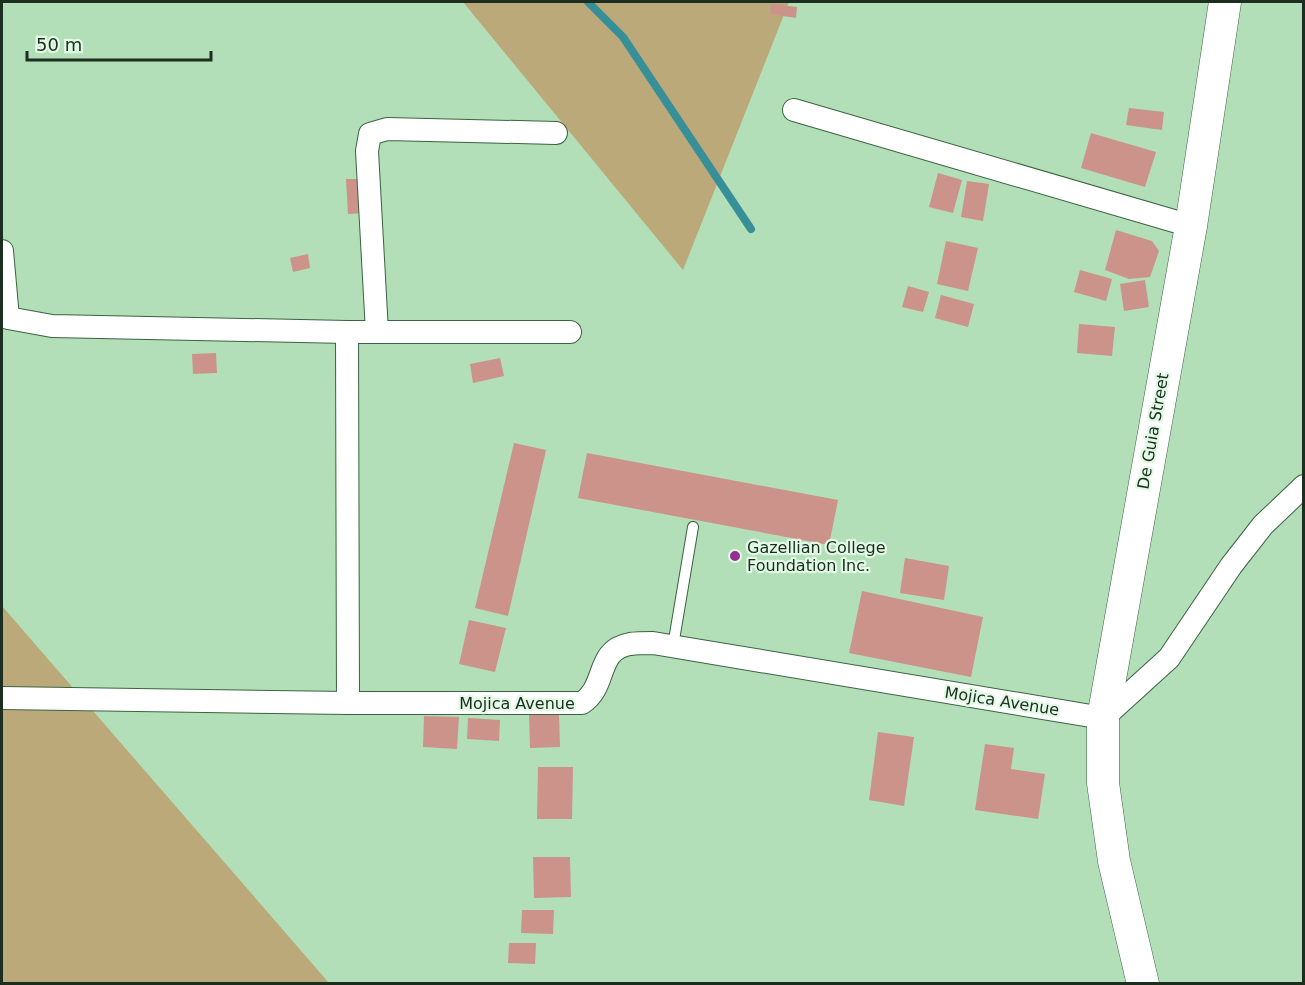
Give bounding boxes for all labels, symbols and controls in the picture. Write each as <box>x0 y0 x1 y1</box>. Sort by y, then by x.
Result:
scale bar <box>27 24 212 62</box>
text: 50 m <box>36 34 82 55</box>
street label: De Guia Street <box>1133 371 1173 491</box>
place label: Gazellian College Foundation Inc. <box>747 538 886 575</box>
marker: Gazellian College Foundation Inc. <box>728 549 742 563</box>
street label: Mojica Avenue <box>943 683 1061 719</box>
street label: Mojica Avenue <box>459 694 575 713</box>

